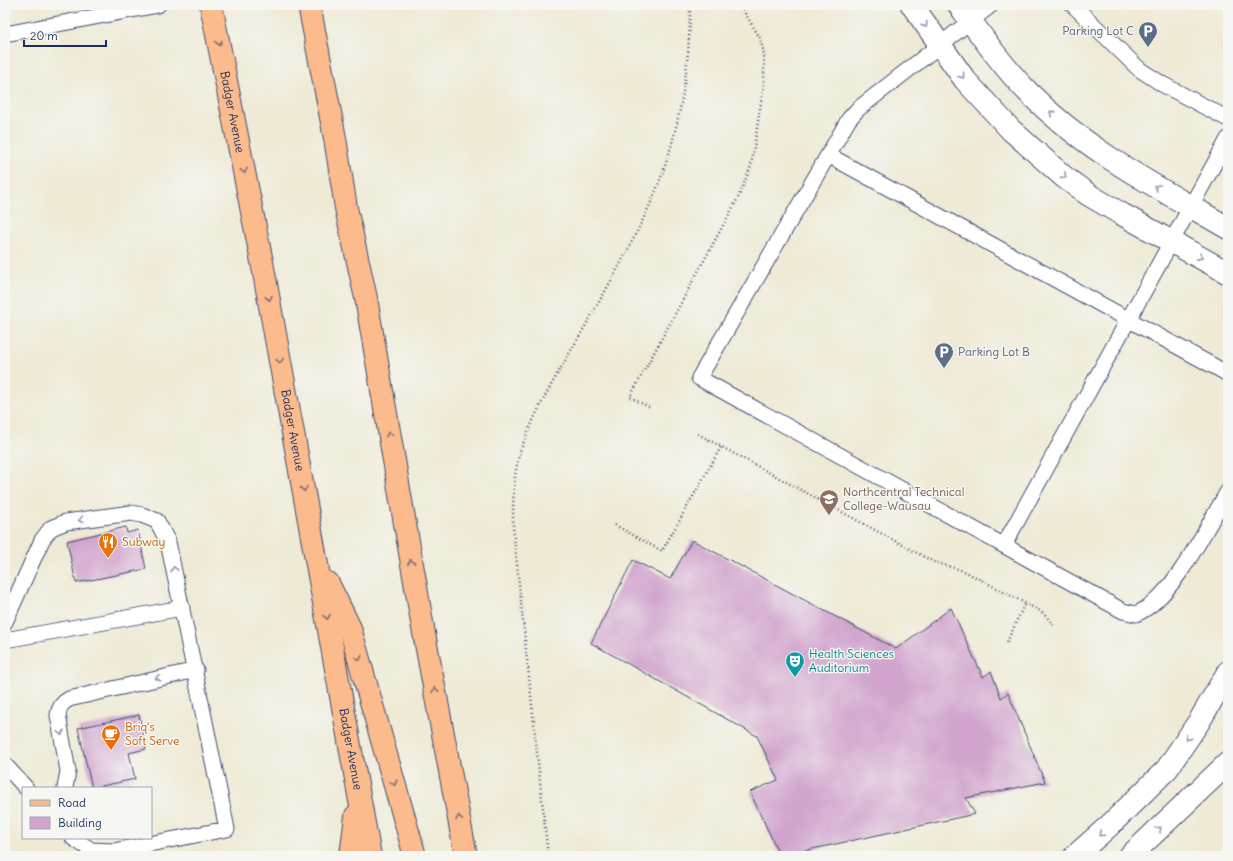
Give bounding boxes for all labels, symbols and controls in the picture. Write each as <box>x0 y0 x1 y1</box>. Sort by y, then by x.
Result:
one-way arrow <box>920 20 927 27</box>
parking icon: Parking Lot C <box>1137 20 1159 48</box>
scale bar <box>24 22 106 48</box>
place label: Parking Lot C <box>1062 23 1134 38</box>
text: 20 m <box>30 28 58 43</box>
one-way arrow <box>214 40 222 46</box>
street label: Badger Avenue <box>217 70 248 154</box>
one-way arrow <box>957 71 964 78</box>
one-way arrow <box>1049 110 1056 117</box>
one-way arrow <box>240 168 248 174</box>
one-way arrow <box>1059 172 1066 179</box>
one-way arrow <box>1154 185 1162 192</box>
one-way arrow <box>1195 253 1203 260</box>
one-way arrow <box>264 295 272 302</box>
parking icon: Parking Lot B <box>933 341 955 369</box>
place label: Parking Lot B <box>958 344 1030 359</box>
one-way arrow <box>275 358 284 364</box>
street label: Badger Avenue <box>278 388 308 472</box>
one-way arrow <box>385 431 394 437</box>
place label: Northcentral Technical College-Wausau <box>843 484 964 513</box>
one-way arrow <box>299 485 307 492</box>
school or university icon: Northcentral Technical College-Wausau <box>818 488 840 516</box>
one-way arrow <box>78 515 84 523</box>
restaurant icon: Subway <box>97 531 119 559</box>
place label: Subway <box>122 534 165 549</box>
one-way arrow <box>408 559 416 565</box>
one-way arrow <box>170 566 179 573</box>
one-way arrow <box>322 613 330 620</box>
place label: Health Sciences Auditorium <box>809 646 894 675</box>
theatre icon: Health Sciences Auditorium <box>784 650 806 678</box>
one-way arrow <box>354 654 363 661</box>
one-way arrow <box>155 674 161 682</box>
one-way arrow <box>431 687 439 693</box>
street label: Badger Avenue <box>336 707 366 791</box>
place label: Briq's Soft Serve <box>125 719 180 748</box>
cafe icon: Briq's Soft Serve <box>100 723 122 751</box>
one-way arrow <box>56 730 64 736</box>
one-way arrow <box>1185 734 1193 741</box>
one-way arrow <box>389 779 398 786</box>
legend <box>22 787 152 839</box>
text: Road <box>58 795 86 810</box>
text: Building <box>58 815 102 830</box>
one-way arrow <box>455 815 463 821</box>
one-way arrow <box>1154 827 1162 834</box>
one-way arrow <box>1098 829 1106 836</box>

